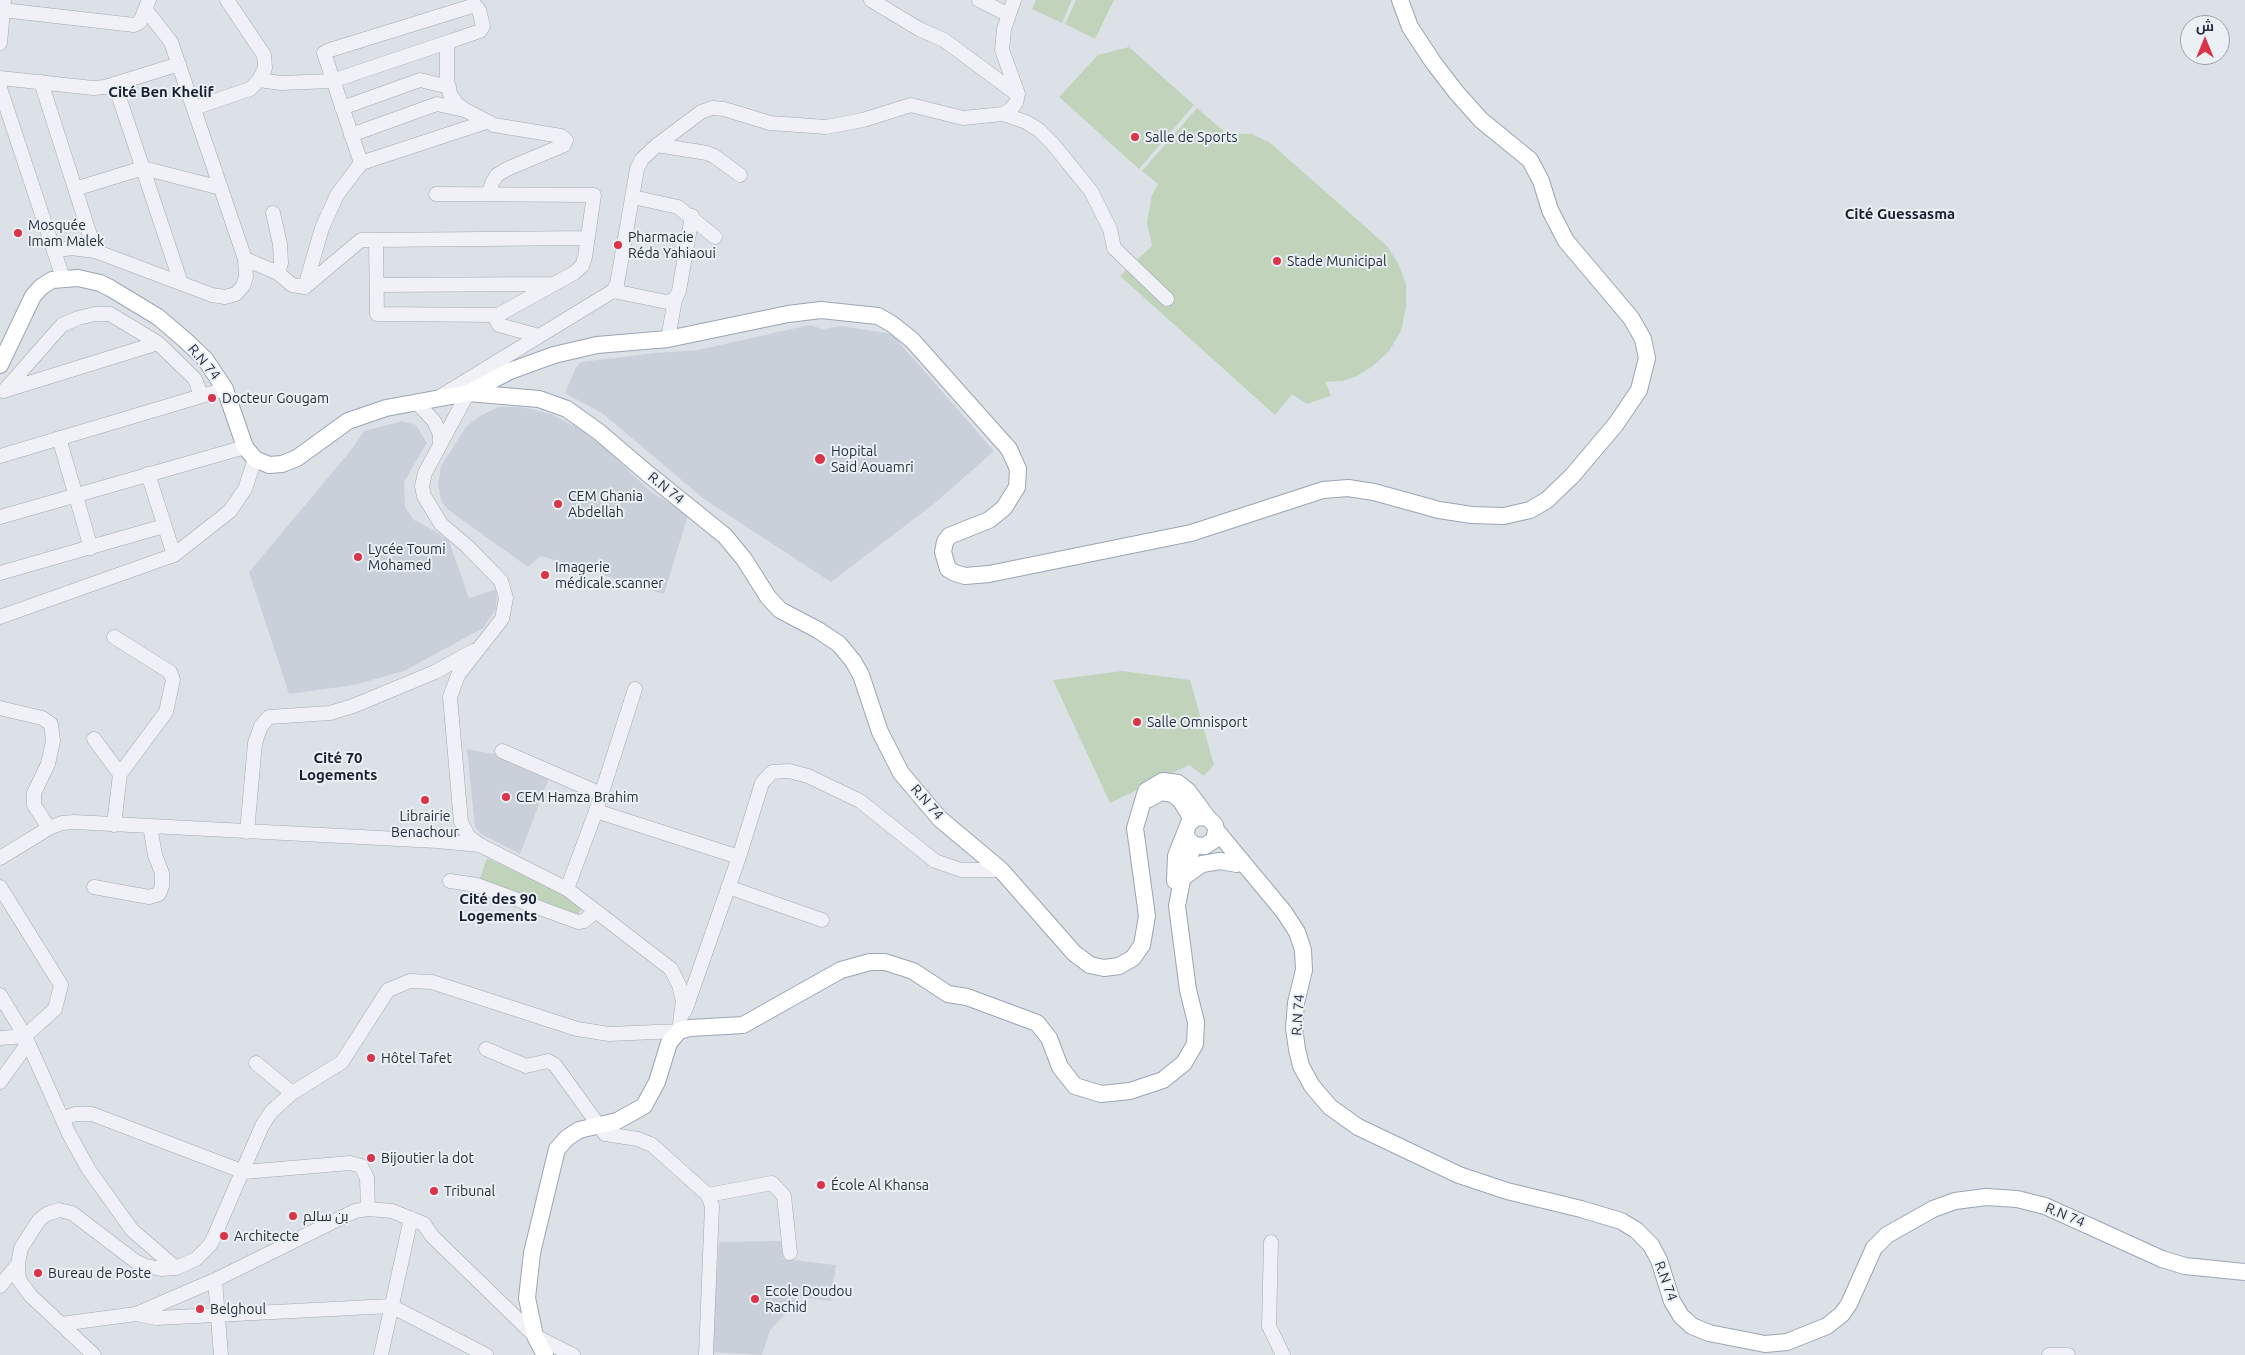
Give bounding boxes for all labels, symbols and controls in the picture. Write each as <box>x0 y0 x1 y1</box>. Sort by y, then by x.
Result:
north arrow <box>2180 15 2230 65</box>
text: ش <box>2196 18 2214 34</box>
district label: Cité Ben Khelif <box>108 83 214 101</box>
place label: Salle de Sports <box>1145 129 1238 145</box>
marker: Salle de Sports <box>1129 131 1141 143</box>
district label: Cité Guessasma <box>1845 205 1955 223</box>
place label: Mosquée Imam Malek <box>28 217 104 250</box>
marker: Mosquée Imam Malek <box>12 227 24 239</box>
place label: Pharmacie Réda Yahiaoui <box>628 229 716 262</box>
marker: Pharmacie Réda Yahiaoui <box>612 239 624 251</box>
place label: Stade Municipal <box>1287 253 1387 269</box>
marker: Stade Municipal <box>1271 255 1283 267</box>
street label: R.N 74 <box>184 341 224 383</box>
place label: Docteur Gougam <box>222 390 329 406</box>
marker: Docteur Gougam <box>206 392 218 404</box>
place label: Hopital Said Aouamri <box>831 443 914 476</box>
marker: Hopital Said Aouamri <box>813 452 827 466</box>
street label: R.N 74 <box>645 468 687 508</box>
place label: CEM Ghania Abdellah <box>568 488 643 520</box>
marker: CEM Ghania Abdellah <box>552 498 564 510</box>
place label: Lycée Toumi Mohamed <box>368 541 446 574</box>
marker: Lycée Toumi Mohamed <box>352 551 364 563</box>
place label: Imagerie médicale.scanner <box>555 559 664 592</box>
marker: Imagerie médicale.scanner <box>539 569 551 581</box>
place label: Salle Omnisport <box>1147 714 1247 730</box>
marker: Salle Omnisport <box>1131 716 1143 728</box>
district label: Cité 70 Logements <box>299 749 377 784</box>
street label: R.N 74 <box>907 781 947 823</box>
place label: CEM Hamza Brahim <box>516 789 639 805</box>
marker: CEM Hamza Brahim <box>500 791 512 803</box>
marker: Librairie Benachour <box>419 794 431 806</box>
place label: Librairie Benachour <box>391 808 459 840</box>
district label: Cité des 90 Logements <box>459 890 537 925</box>
street label: R.N 74 <box>1288 994 1308 1036</box>
place label: Hôtel Tafet <box>381 1050 452 1066</box>
marker: Hôtel Tafet <box>365 1052 377 1064</box>
place label: Bijoutier la dot <box>381 1150 474 1166</box>
marker: Bijoutier la dot <box>365 1152 377 1164</box>
place label: École Al Khansa <box>831 1177 929 1193</box>
marker: École Al Khansa <box>815 1179 827 1191</box>
place label: Tribunal <box>444 1183 495 1199</box>
marker: Tribunal <box>428 1185 440 1197</box>
street label: R.N 74 <box>2043 1199 2087 1231</box>
place label: بن سالم <box>303 1208 349 1224</box>
marker: بن سالم <box>287 1210 299 1222</box>
place label: Architecte <box>234 1228 299 1244</box>
marker: Architecte <box>218 1230 230 1242</box>
street label: R.N 74 <box>1651 1259 1681 1303</box>
place label: Bureau de Poste <box>48 1265 151 1281</box>
marker: Bureau de Poste <box>32 1267 44 1279</box>
place label: Ecole Doudou Rachid <box>765 1283 853 1315</box>
marker: Ecole Doudou Rachid <box>749 1293 761 1305</box>
place label: Belghoul <box>210 1301 266 1317</box>
marker: Belghoul <box>194 1303 206 1315</box>

